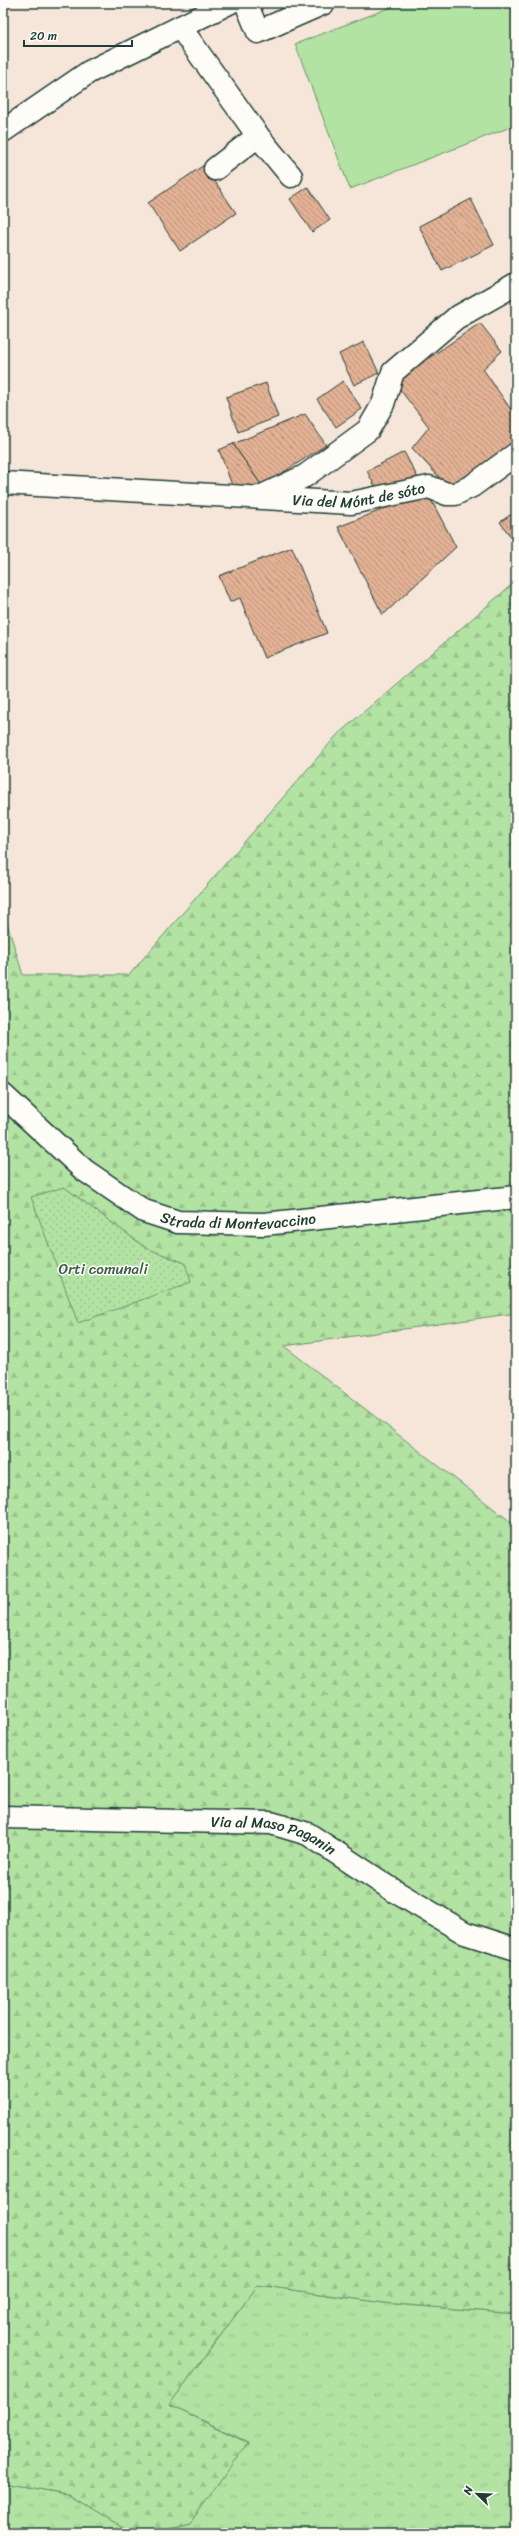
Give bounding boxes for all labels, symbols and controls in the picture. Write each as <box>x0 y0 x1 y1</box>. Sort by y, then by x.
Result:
scale bar <box>24 22 132 48</box>
text: 20 m <box>30 25 57 47</box>
street label: Via del Mónt de sóto <box>292 475 428 516</box>
street label: Strada di Montevaccino <box>157 1204 318 1237</box>
park label: Orti comunali <box>58 1256 148 1282</box>
street label: Via al Maso Paganin <box>211 1809 341 1862</box>
north arrow <box>457 2474 497 2514</box>
text: N <box>458 2483 479 2498</box>

